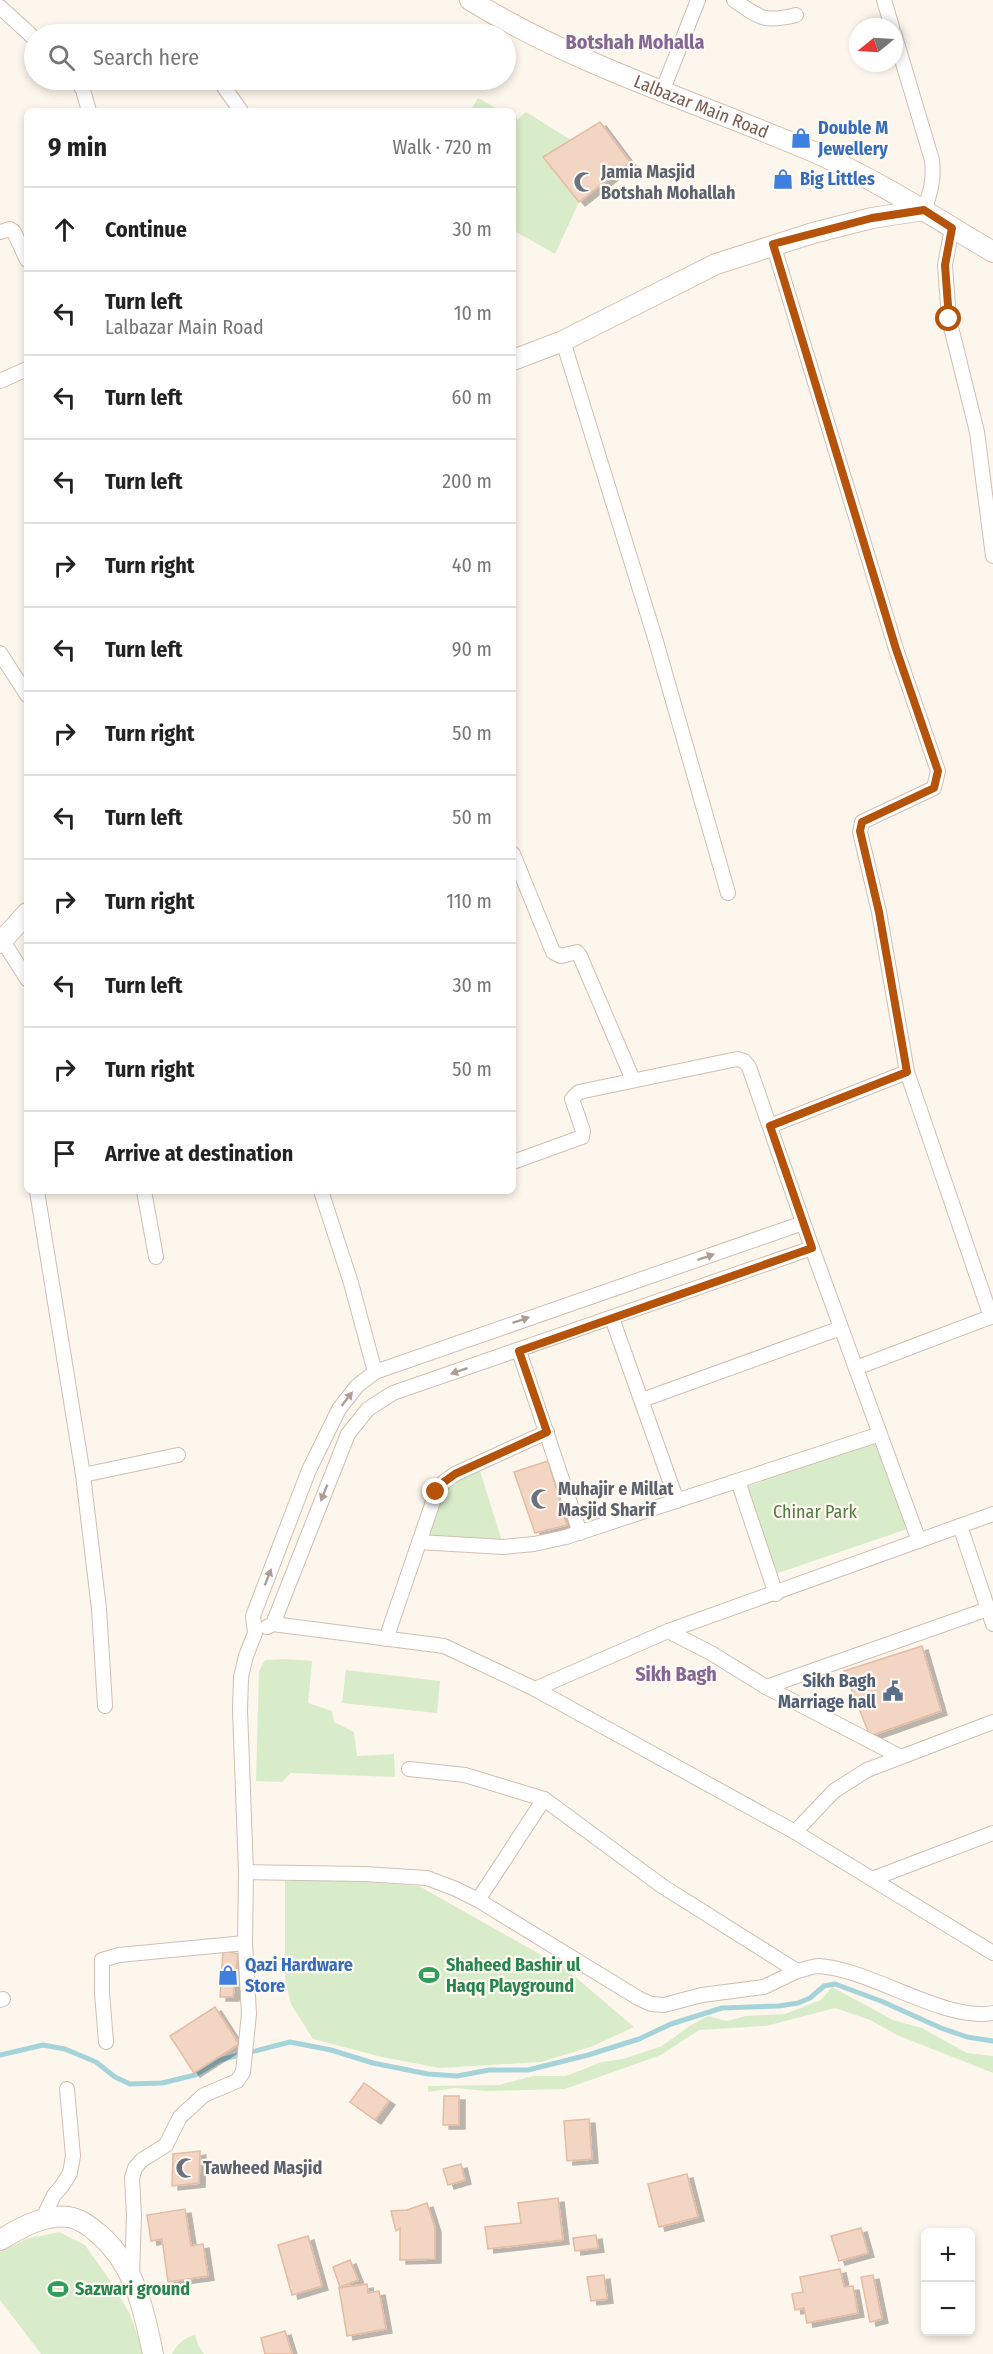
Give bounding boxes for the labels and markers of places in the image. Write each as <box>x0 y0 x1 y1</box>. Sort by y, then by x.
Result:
place label: Double M Jewellery <box>817 117 888 160</box>
shop icon: Double M Jewellery <box>789 126 813 150</box>
place label: Jamia Masjid Botshah Mohallah <box>600 161 735 204</box>
shop icon: Big Littles <box>771 167 795 191</box>
place label: Big Littles <box>800 168 875 190</box>
mosque icon: Jamia Masjid Botshah Mohallah <box>572 170 596 194</box>
place label: Muhajir e Millat Masjid Sharif <box>558 1478 674 1521</box>
mosque icon: Muhajir e Millat Masjid Sharif <box>529 1487 553 1511</box>
place label: Sikh Bagh Marriage hall <box>778 1670 876 1713</box>
public building icon: Sikh Bagh Marriage hall <box>881 1679 905 1703</box>
place label: Qazi Hardware Store <box>245 1954 353 1997</box>
place label: Shaheed Bashir ul Haqq Playground <box>446 1954 581 1997</box>
shop icon: Qazi Hardware Store <box>216 1963 240 1987</box>
sports icon: Shaheed Bashir ul Haqq Playground <box>417 1963 441 1987</box>
mosque icon: Tawheed Masjid <box>174 2156 198 2180</box>
place label: Tawheed Masjid <box>203 2157 322 2179</box>
sports icon: Sazwari ground <box>46 2277 70 2301</box>
place label: Sazwari ground <box>75 2278 190 2300</box>

